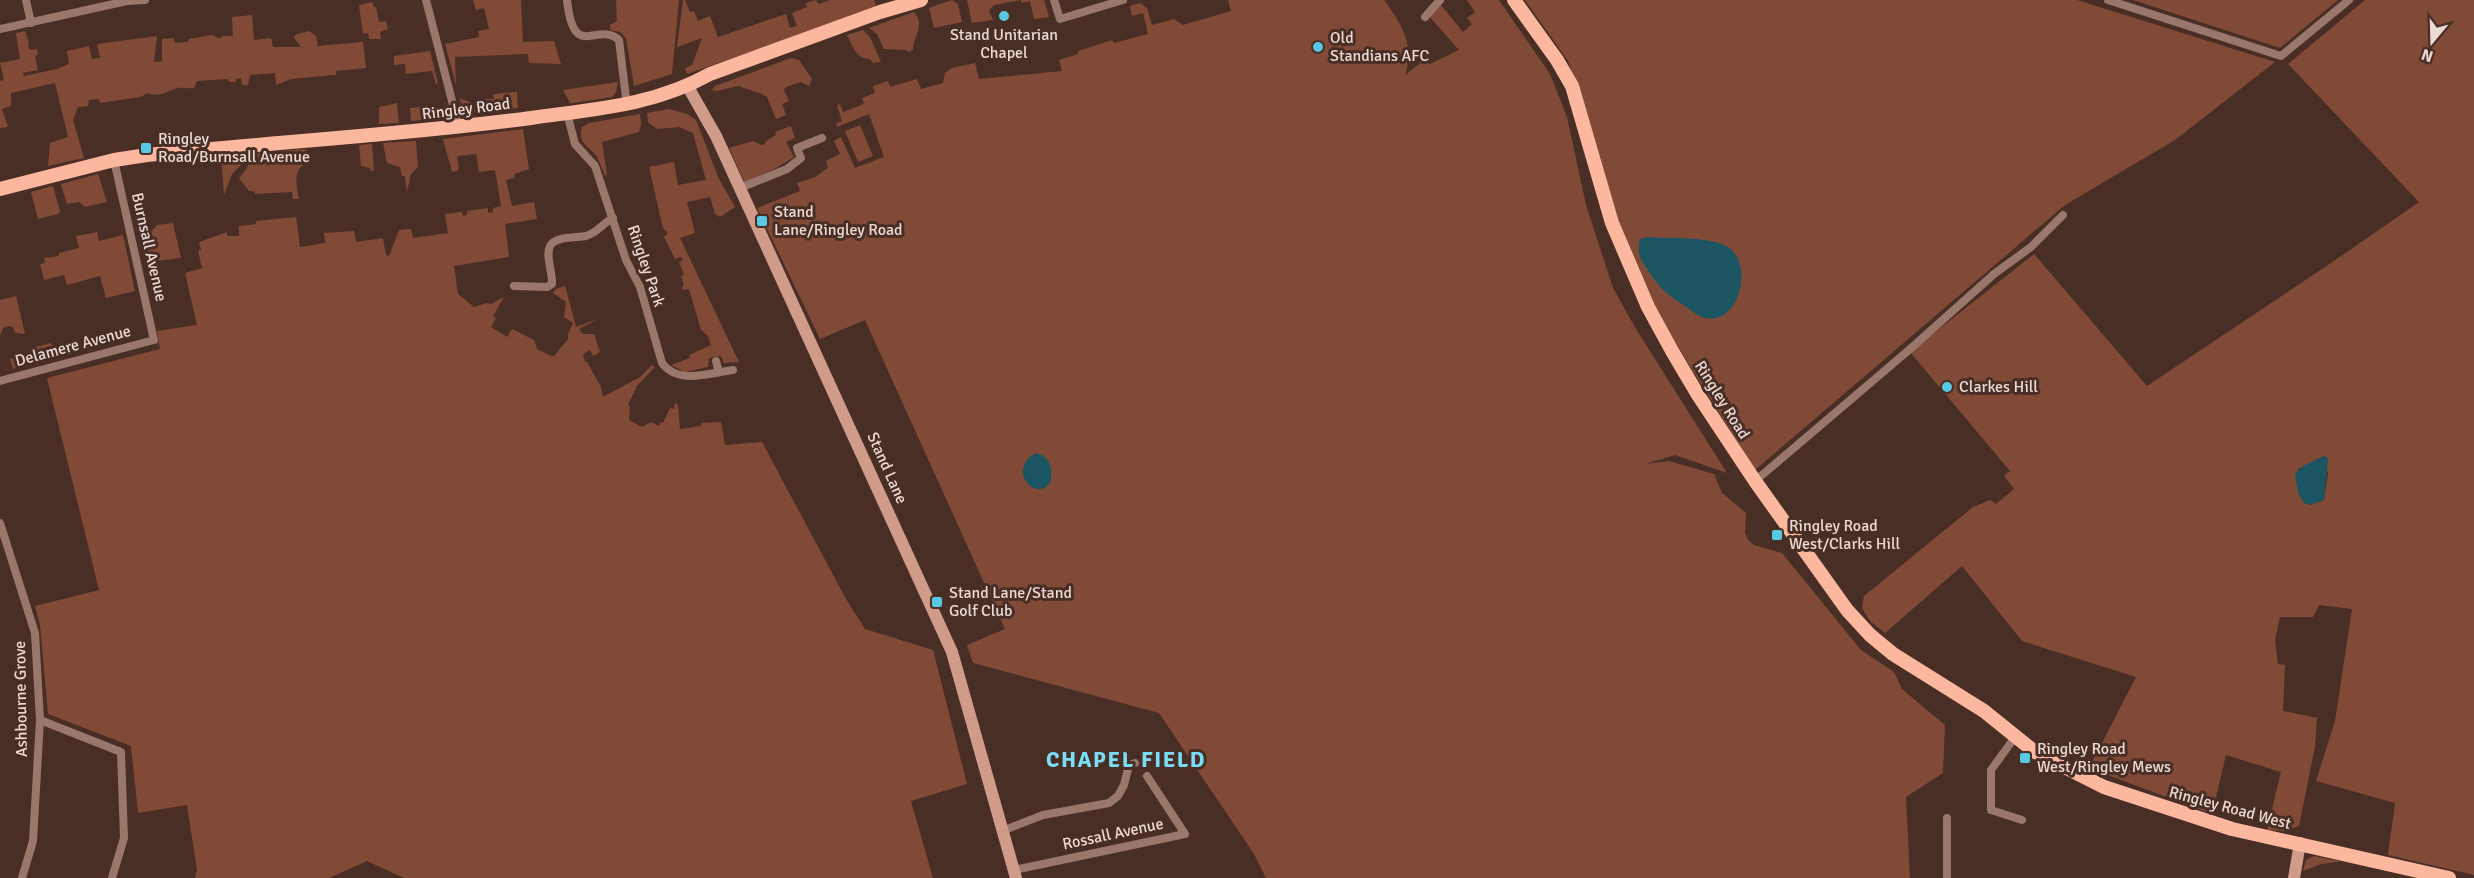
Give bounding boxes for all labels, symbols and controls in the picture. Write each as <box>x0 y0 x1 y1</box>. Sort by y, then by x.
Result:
marker: Stand Unitarian Chapel <box>997 9 1011 23</box>
north arrow <box>2402 12 2462 72</box>
place label: Stand Unitarian Chapel <box>950 25 1058 63</box>
place label: Old Standians AFC <box>1330 28 1430 66</box>
marker: Old Standians AFC <box>1311 40 1325 54</box>
text: N <box>2419 44 2436 67</box>
street label: Ringley Road <box>421 94 511 124</box>
place label: Ringley Road/Burnsall Avenue <box>158 129 310 167</box>
marker: Ringley Road/Burnsall Avenue <box>139 141 153 155</box>
street label: Burnsall Avenue <box>127 191 171 303</box>
place label: Stand Lane/Ringley Road <box>774 202 903 240</box>
marker: Stand Lane/Ringley Road <box>755 214 769 228</box>
street label: Ringley Park <box>623 222 669 310</box>
street label: Delamere Avenue <box>13 321 133 371</box>
street label: Ringley Road <box>1690 357 1754 443</box>
place label: Clarkes Hill <box>1959 377 2038 397</box>
marker: Clarkes Hill <box>1940 380 1954 394</box>
street label: Stand Lane <box>862 429 912 507</box>
place label: Ringley Road West/Clarks Hill <box>1789 516 1900 554</box>
marker: Ringley Road West/Clarks Hill <box>1770 528 1784 542</box>
place label: Stand Lane/Stand Golf Club <box>949 583 1072 621</box>
marker: Stand Lane/Stand Golf Club <box>930 595 944 609</box>
street label: Ashbourne Grove <box>10 641 32 757</box>
place label: Ringley Road West/Ringley Mews <box>2037 739 2171 777</box>
district label: CHAPEL FIELD <box>1046 746 1206 773</box>
marker: Ringley Road West/Ringley Mews <box>2018 751 2032 765</box>
street label: Ringley Road West <box>2167 782 2294 834</box>
street label: Rossall Avenue <box>1061 814 1165 854</box>

